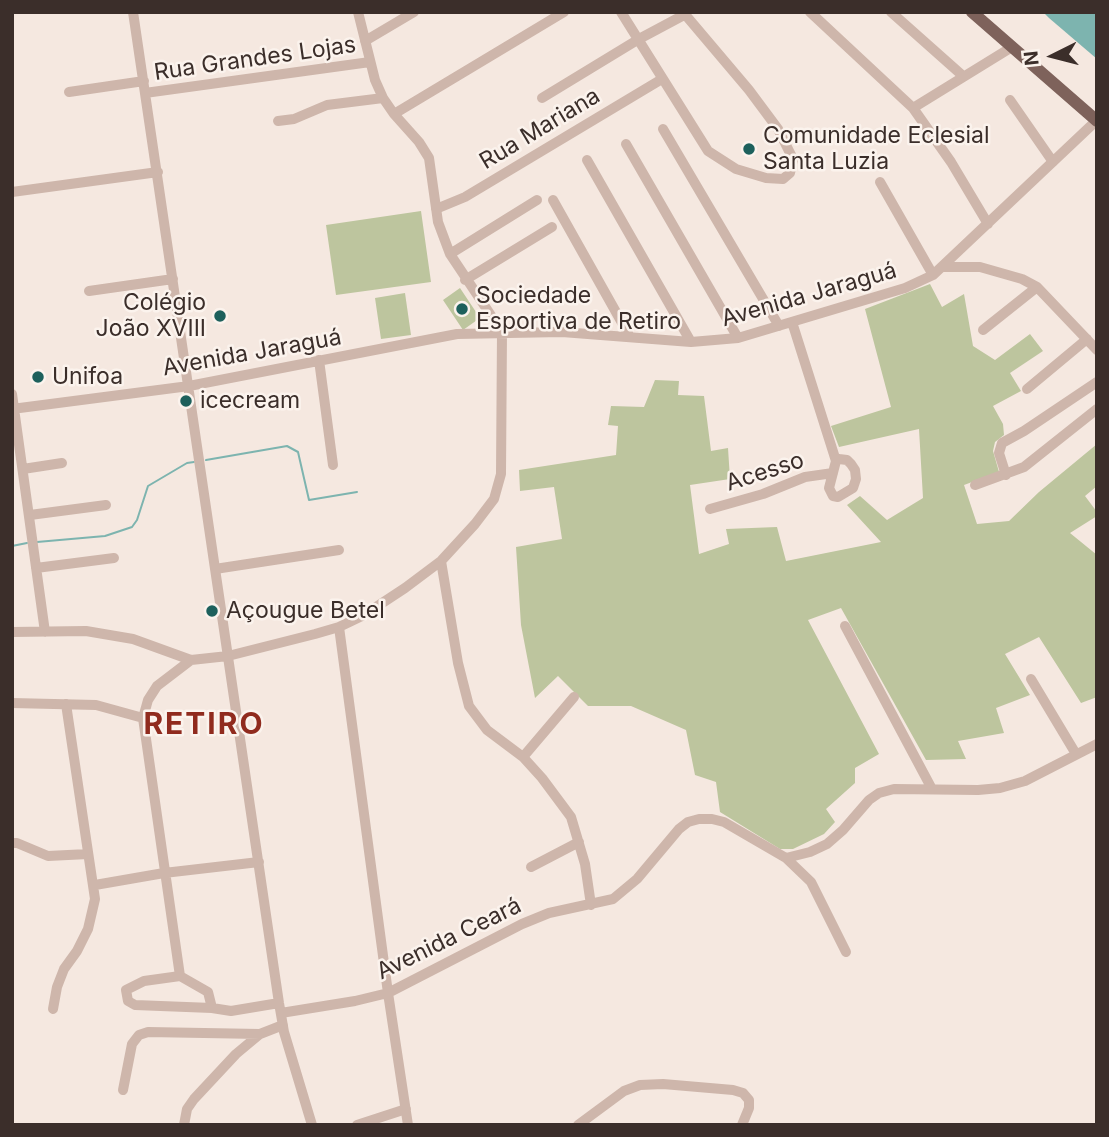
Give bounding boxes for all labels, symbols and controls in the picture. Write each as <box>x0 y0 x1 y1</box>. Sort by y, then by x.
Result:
north arrow <box>1018 21 1088 91</box>
street label: Rua Grandes Lojas <box>152 31 358 87</box>
text: N <box>1019 50 1044 67</box>
street label: Rua Mariana <box>475 82 605 176</box>
place label: Comunidade Eclesial Santa Luzia <box>763 122 990 176</box>
marker: Comunidade Eclesial Santa Luzia <box>741 141 757 157</box>
street label: Avenida Jaraguá <box>718 257 900 333</box>
place label: Sociedade Esportiva de Retiro <box>476 282 681 336</box>
place label: Colégio João XVIII <box>96 289 206 343</box>
marker: Sociedade Esportiva de Retiro <box>454 301 470 317</box>
marker: Colégio João XVIII <box>212 308 228 324</box>
street label: Avenida Jaraguá <box>160 324 344 382</box>
place label: Unifoa <box>52 363 123 391</box>
marker: Unifoa <box>30 369 46 385</box>
place label: icecream <box>200 387 300 415</box>
marker: icecream <box>178 393 194 409</box>
street label: Acesso <box>722 446 808 498</box>
place label: Açougue Betel <box>226 597 385 625</box>
marker: Açougue Betel <box>204 603 220 619</box>
district label: RETIRO <box>144 707 264 743</box>
street label: Avenida Ceará <box>372 892 526 986</box>

